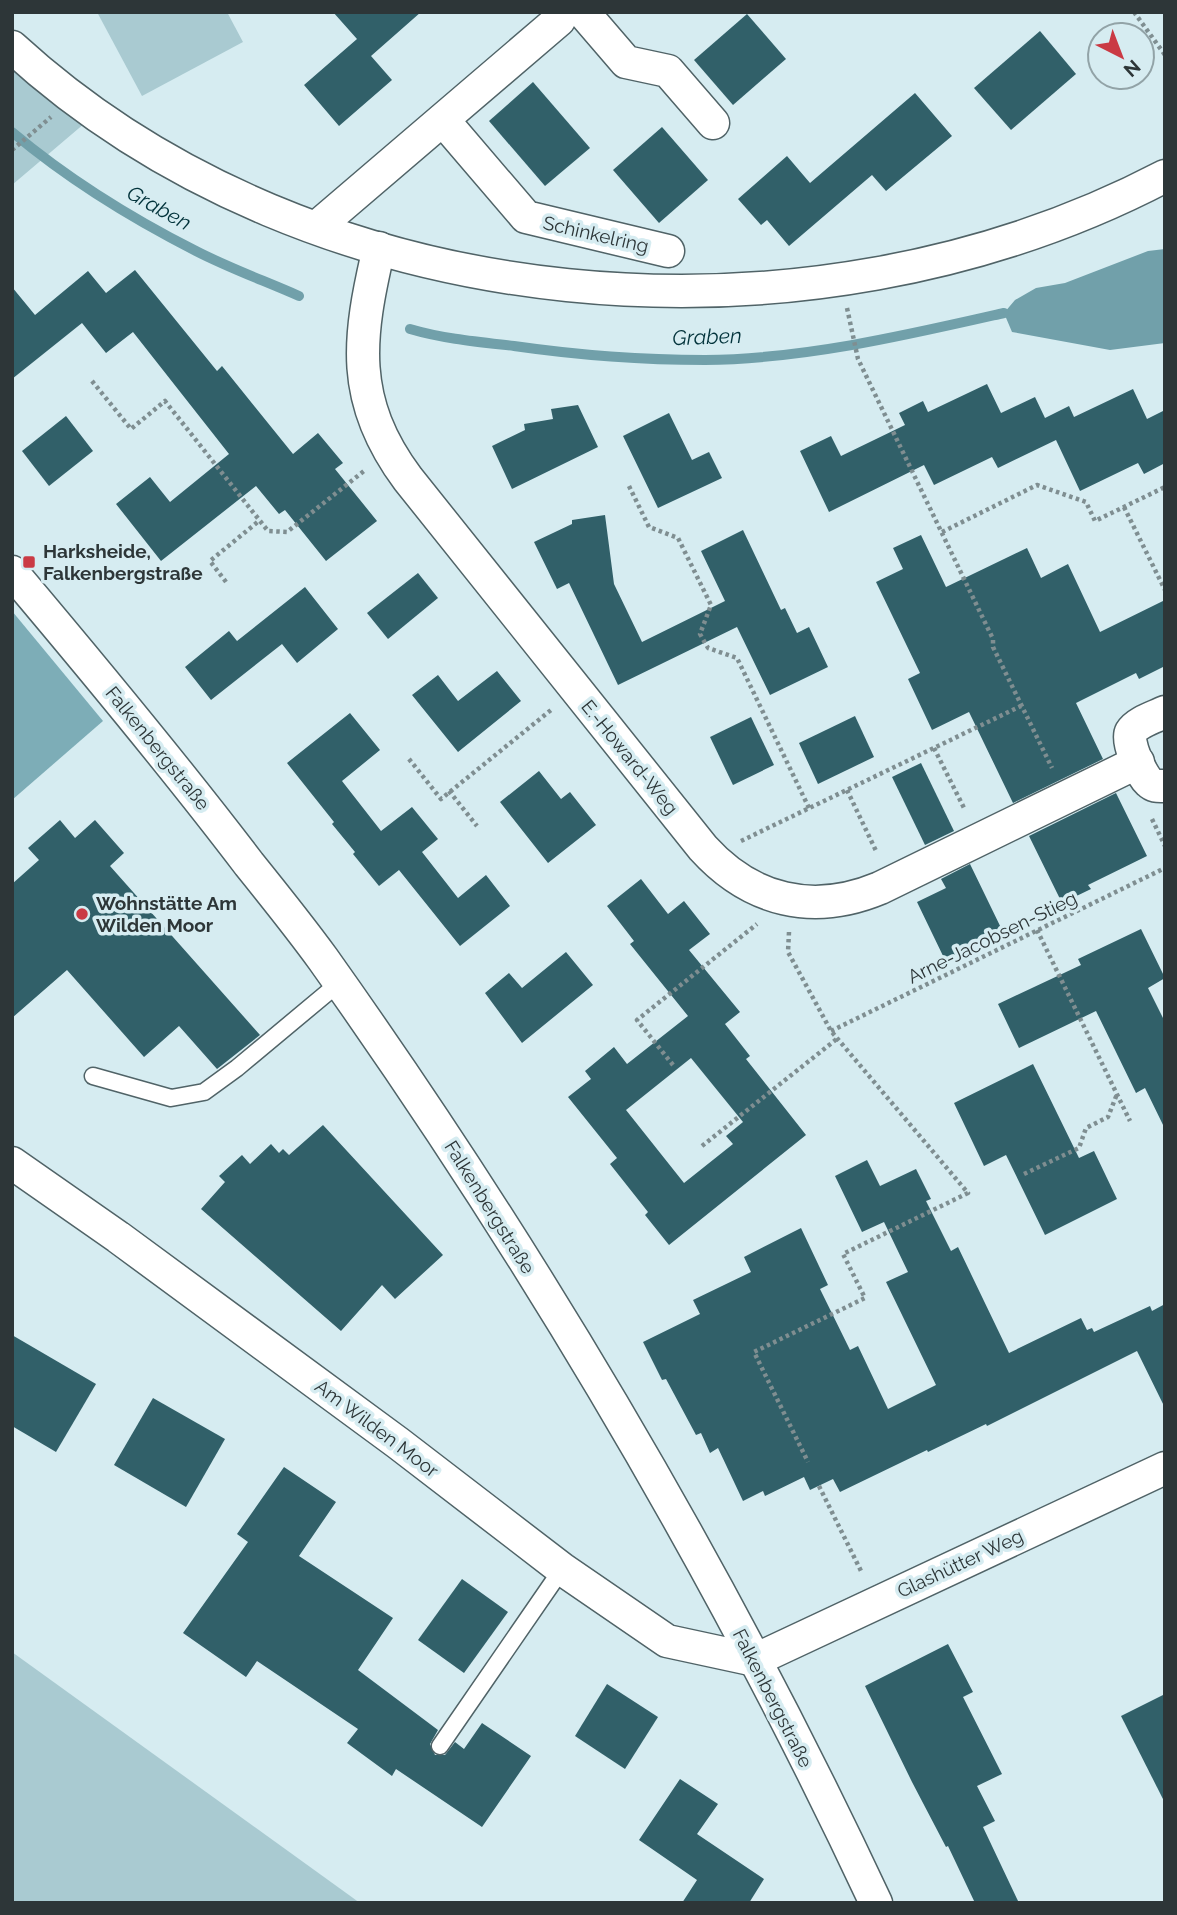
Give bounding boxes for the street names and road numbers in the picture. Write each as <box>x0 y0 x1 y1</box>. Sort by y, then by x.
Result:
street label: Schinkelring <box>541 211 651 257</box>
street label: Falkenbergstraße <box>101 682 215 814</box>
street label: E.-Howard-Weg <box>577 695 683 819</box>
street label: Arne-Jacobsen-Stieg <box>904 886 1080 988</box>
street label: Falkenbergstraße <box>440 1137 540 1277</box>
street label: Am Wilden Moor <box>311 1375 443 1482</box>
street label: Glashütter Weg <box>894 1524 1026 1602</box>
street label: Falkenbergstraße <box>729 1625 817 1771</box>

